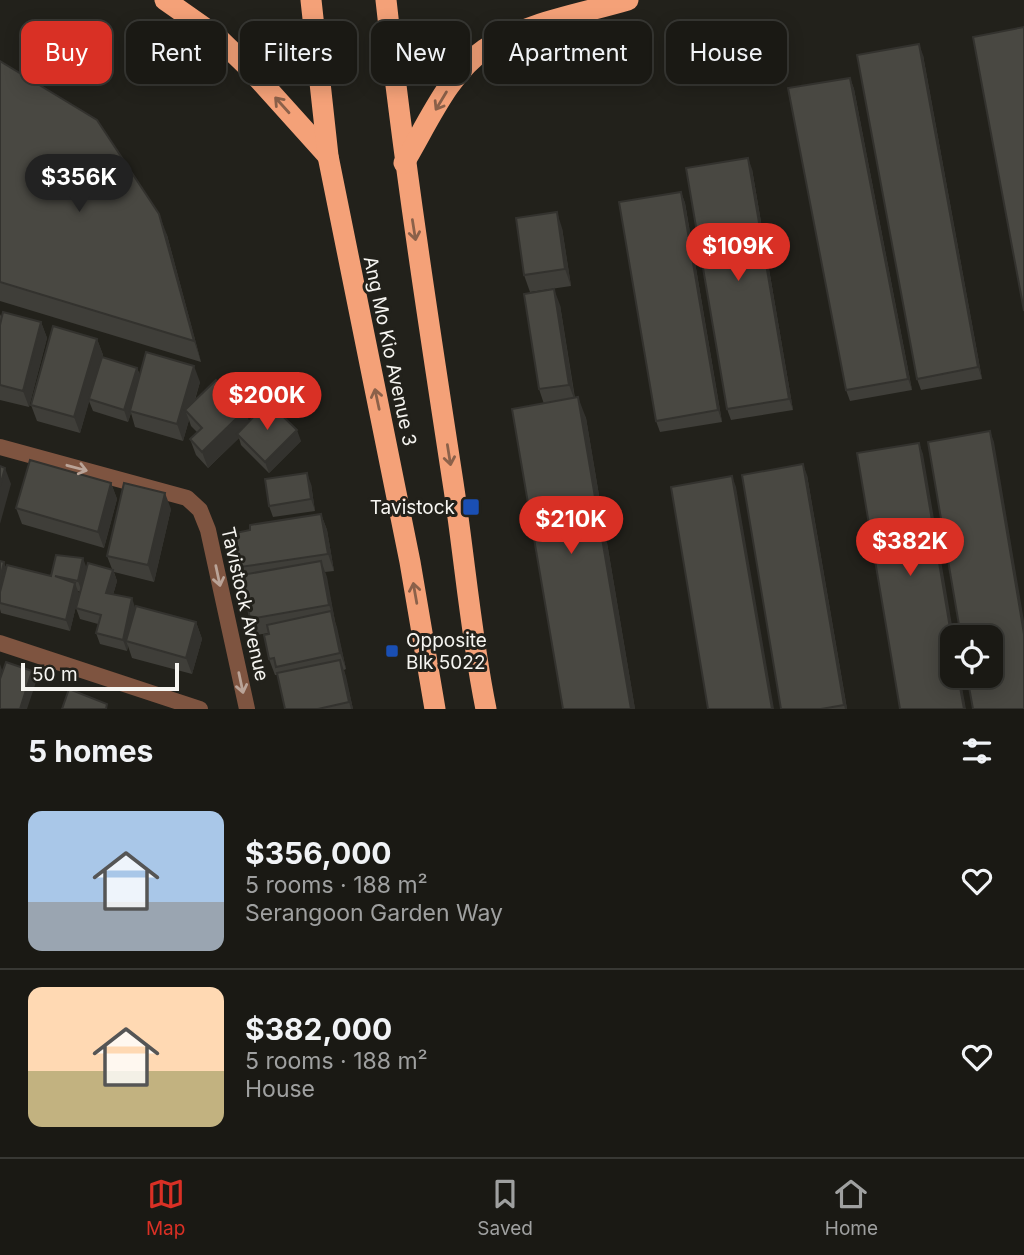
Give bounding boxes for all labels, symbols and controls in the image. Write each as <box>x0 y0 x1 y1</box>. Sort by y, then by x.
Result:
chip: Buy <box>21 21 112 84</box>
chip: Rent <box>126 21 226 84</box>
chip: Filters <box>240 21 357 84</box>
chip: New <box>371 21 470 84</box>
chip: Apartment <box>484 21 652 84</box>
chip: House <box>666 21 787 84</box>
one-way arrow <box>434 90 448 110</box>
one-way arrow <box>274 97 291 114</box>
pin: $356K <box>30 154 128 214</box>
text: $356K <box>41 163 117 191</box>
one-way arrow <box>408 218 421 241</box>
pin: $109K <box>689 224 787 283</box>
text: $109K <box>702 232 774 260</box>
street label: Ang Mo Kio Avenue 3 <box>359 254 421 448</box>
pin: $200K <box>218 372 316 432</box>
text: $200K <box>228 381 306 409</box>
one-way arrow <box>369 388 383 411</box>
one-way arrow <box>443 443 456 466</box>
one-way arrow <box>66 462 88 475</box>
place label: Tavistock <box>370 496 456 519</box>
pin: $210K <box>522 496 620 556</box>
marker: Tavistock <box>461 497 481 517</box>
text: $210K <box>535 505 607 533</box>
pin: $382K <box>861 518 959 578</box>
street label: Tavistock Avenue <box>216 525 274 683</box>
text: $382K <box>872 527 948 555</box>
one-way arrow <box>211 564 225 587</box>
one-way arrow <box>408 583 421 605</box>
map controls <box>940 625 1003 688</box>
button: locate <box>940 625 1003 688</box>
place label: Opposite Blk 5022 <box>406 629 487 674</box>
marker: Opposite Blk 5022 <box>384 643 400 659</box>
scale bar <box>21 660 178 692</box>
text: 50 m <box>32 663 78 686</box>
one-way arrow <box>235 671 249 694</box>
icon: filters <box>958 732 996 770</box>
text: 5 homes <box>28 733 153 769</box>
text: $356,000 <box>245 835 392 871</box>
icon: home <box>84 839 168 923</box>
icon: heart <box>958 862 996 900</box>
text: 5 rooms · 188 m² <box>245 871 428 899</box>
text: Serangoon Garden Way <box>245 899 503 927</box>
text: $382,000 <box>245 1011 392 1047</box>
icon: home <box>84 1015 168 1099</box>
icon: heart <box>958 1038 996 1076</box>
text: 5 rooms · 188 m² <box>245 1047 428 1075</box>
text: House <box>245 1075 315 1103</box>
tab: Map <box>146 1175 185 1240</box>
tab: Saved <box>477 1175 533 1240</box>
tab: Home <box>825 1175 878 1240</box>

